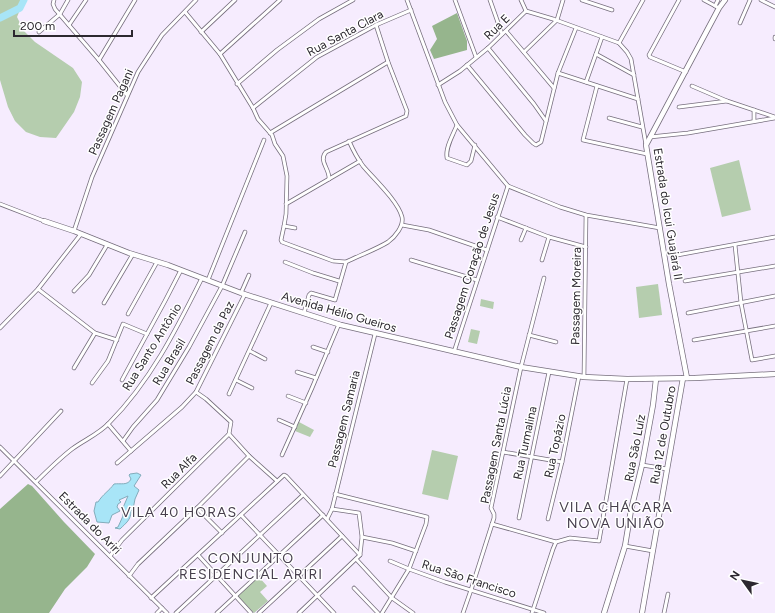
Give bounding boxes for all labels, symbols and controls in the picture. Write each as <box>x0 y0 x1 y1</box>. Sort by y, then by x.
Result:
street label: Rua Santa Clara <box>304 7 386 59</box>
street label: Rua E <box>481 11 513 43</box>
scale bar <box>14 12 132 38</box>
text: 200 m <box>20 19 55 33</box>
street label: Passagem Pagani <box>86 67 136 157</box>
street label: Estrada do Icui Guajará II <box>651 147 685 281</box>
street label: Passagem Coração de Jesus <box>442 191 502 341</box>
street label: Passagem Moreira <box>568 247 584 345</box>
street label: Avenida Hélio Gueiros <box>280 289 398 335</box>
street label: Passagem da Paz <box>183 299 237 387</box>
street label: Rua Santo Antônio <box>119 301 185 393</box>
street label: Rua Brasil <box>150 336 188 388</box>
street label: Passagem Samaria <box>325 369 363 469</box>
street label: Passagem Santa Lúcia <box>478 385 514 505</box>
street label: Rua 12 de Outubro <box>647 385 679 485</box>
street label: Rua Turmalina <box>510 405 540 481</box>
street label: Rua Topázio <box>541 413 569 479</box>
street label: Rua São Luíz <box>622 413 648 483</box>
street label: Rua Alfa <box>158 450 200 492</box>
street label: Estrada do Ariri <box>56 489 124 557</box>
district label: VILA CHÁCARA NOVA UNIÃO <box>559 499 673 532</box>
district label: VILA 40 HORAS <box>121 504 237 521</box>
district label: CONJUNTO RESIDENCIAL ARIRI <box>179 550 323 583</box>
street label: Rua São Francisco <box>420 557 518 601</box>
north arrow <box>723 561 763 601</box>
text: N <box>727 569 743 583</box>

